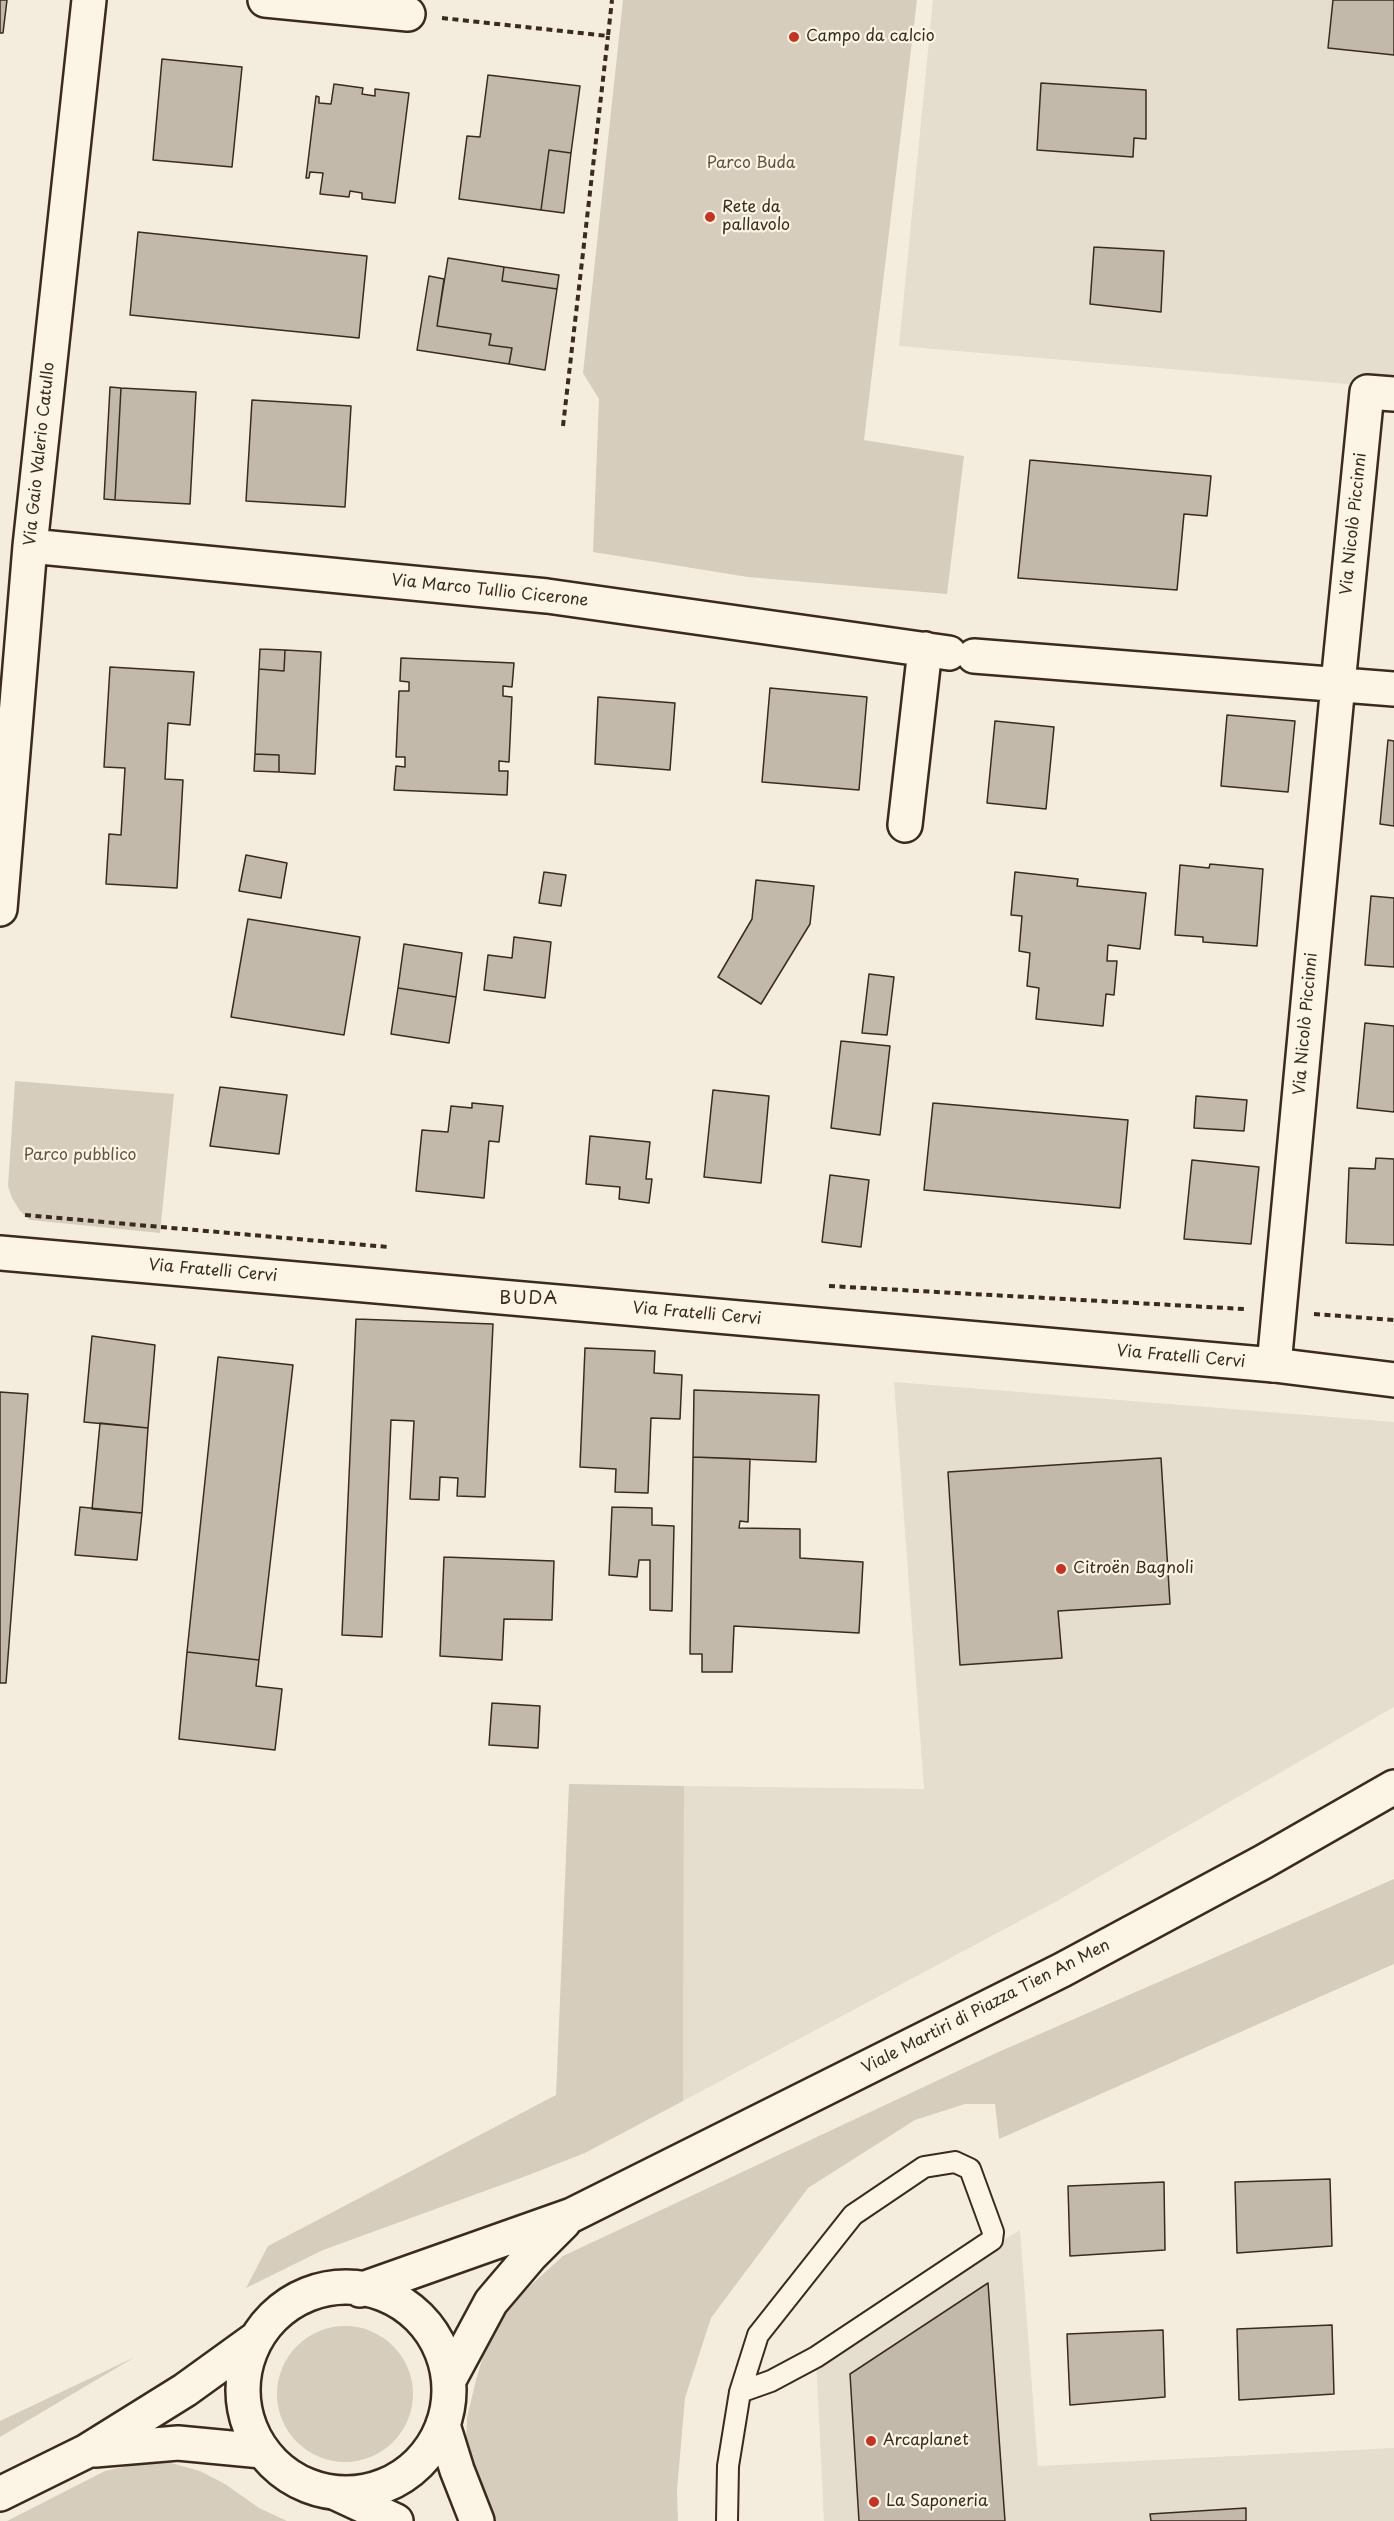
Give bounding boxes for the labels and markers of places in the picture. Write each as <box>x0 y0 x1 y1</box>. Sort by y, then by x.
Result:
place label: Campo da calcio <box>806 27 935 47</box>
marker: Campo da calcio <box>787 30 801 44</box>
place label: Rete da pallavolo <box>722 198 790 236</box>
marker: Rete da pallavolo <box>703 210 717 224</box>
place label: Citroën Bagnoli <box>1073 1559 1194 1579</box>
marker: Citroën Bagnoli <box>1054 1562 1068 1576</box>
place label: Arcaplanet <box>883 2431 969 2451</box>
marker: Arcaplanet <box>864 2434 878 2448</box>
place label: La Saponeria <box>886 2492 988 2512</box>
marker: La Saponeria <box>867 2495 881 2509</box>

